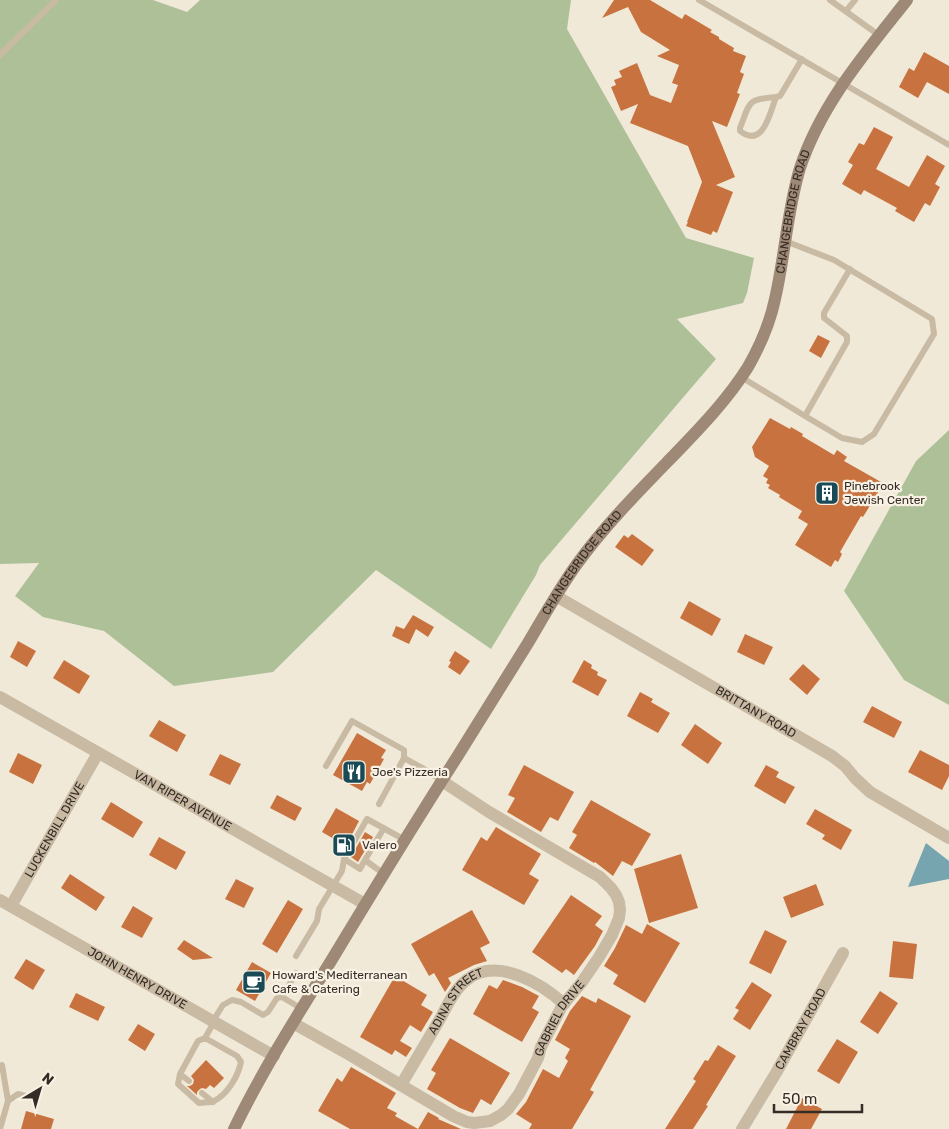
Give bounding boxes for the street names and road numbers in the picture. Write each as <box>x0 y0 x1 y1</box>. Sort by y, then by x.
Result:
street label: CHANGEBRIDGE ROAD <box>773 148 813 275</box>
street label: CHANGEBRIDGE ROAD <box>539 507 625 618</box>
street label: BRITTANY ROAD <box>713 683 799 741</box>
street label: VAN RIPER AVENUE <box>131 767 234 834</box>
street label: LUCKENBILL DRIVE <box>22 779 87 880</box>
street label: JOHN HENRY DRIVE <box>85 944 190 1012</box>
street label: ADINA STREET <box>425 965 485 1037</box>
street label: GABRIEL DRIVE <box>532 978 587 1058</box>
street label: CAMBRAY ROAD <box>772 986 829 1072</box>

